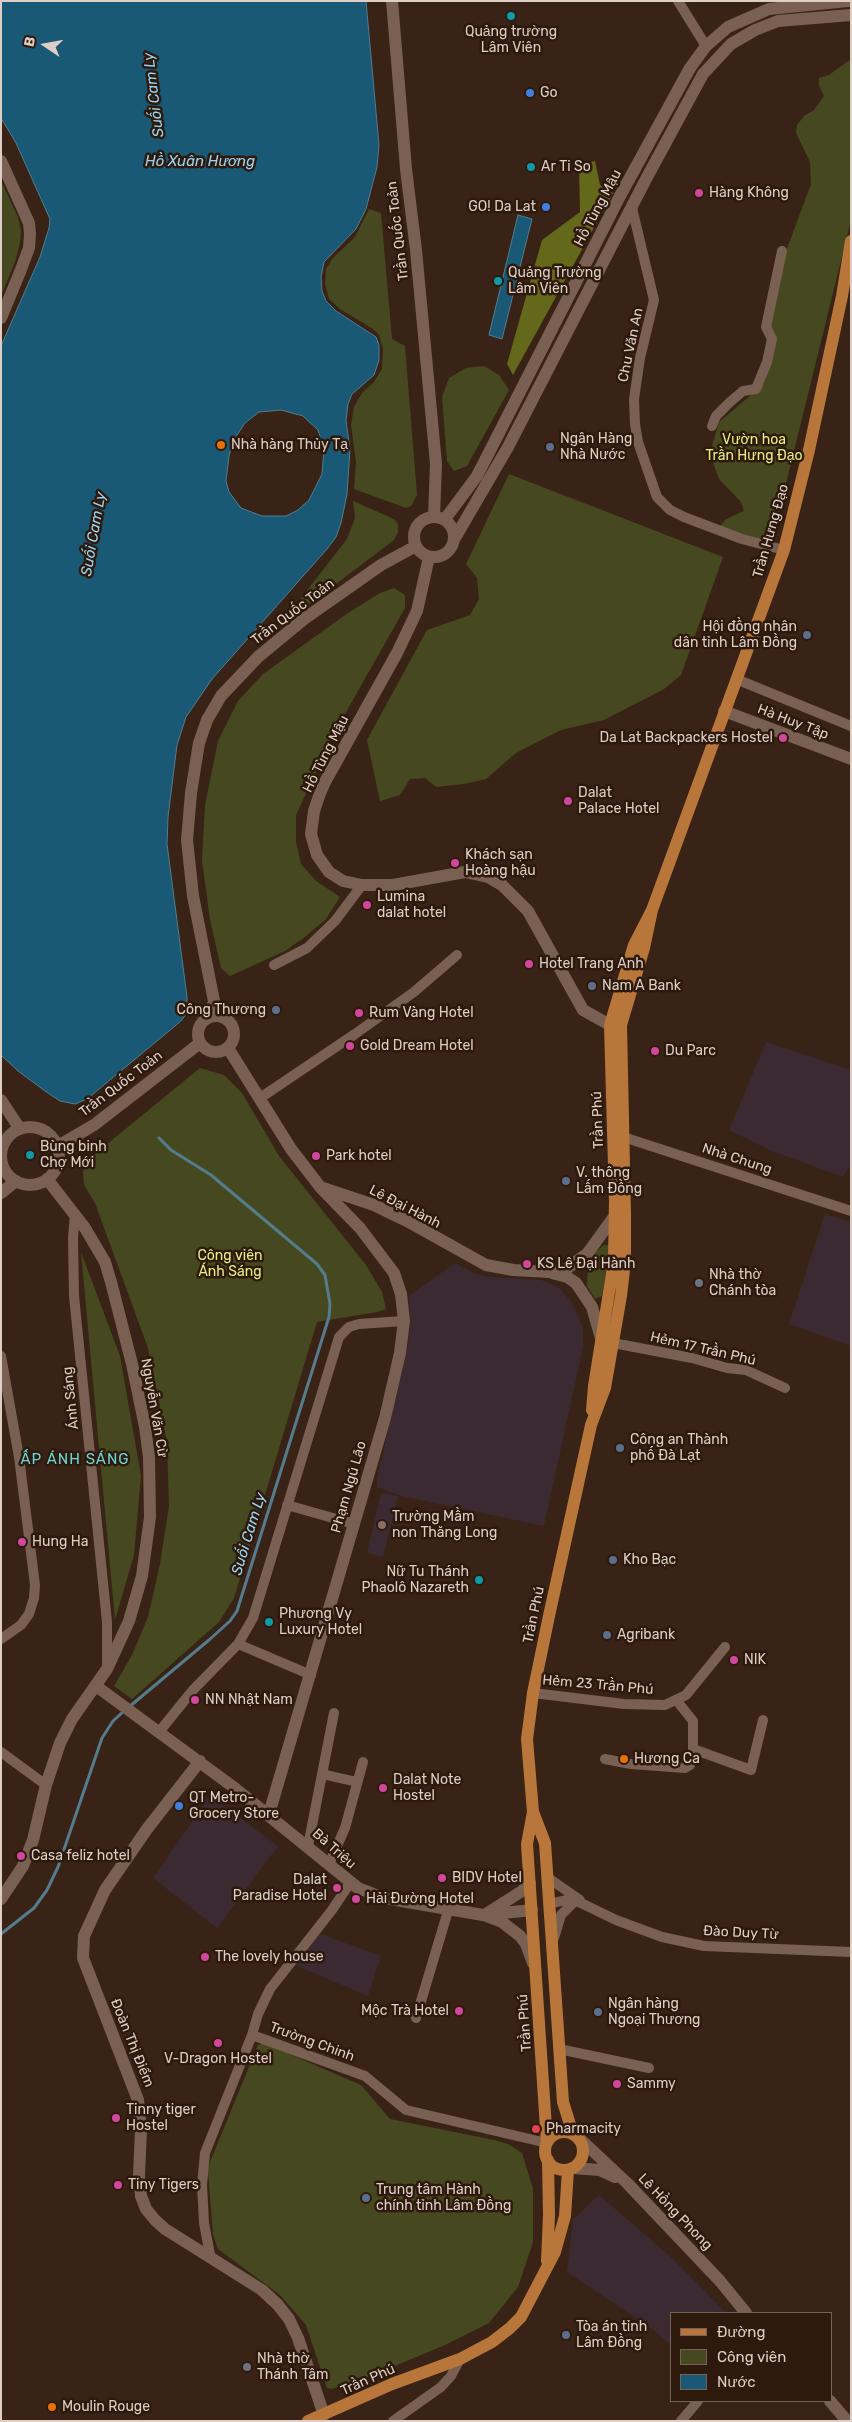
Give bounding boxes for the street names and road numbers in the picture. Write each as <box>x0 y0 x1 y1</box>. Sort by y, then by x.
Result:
street label: Hồ Tùng Mậu <box>571 167 625 249</box>
street label: Trần Quốc Toản <box>384 180 412 282</box>
street label: Chu Văn An <box>615 306 647 384</box>
street label: Trần Hưng Đạo <box>750 482 792 580</box>
street label: Trần Quốc Toản <box>248 575 338 649</box>
street label: Hà Huy Tập <box>755 701 831 743</box>
street label: Hồ Tùng Mậu <box>299 713 353 795</box>
street label: Trần Quốc Toản <box>76 1047 166 1121</box>
street label: Trần Phú <box>589 1091 607 1149</box>
street label: Nhà Chung <box>700 1140 774 1178</box>
street label: Lê Đại Hành <box>366 1182 444 1232</box>
street label: Hẻm 17 Trần Phú <box>649 1329 757 1369</box>
street label: Nguyễn Văn Cừ <box>137 1358 171 1458</box>
street label: Ánh Sáng <box>59 1366 83 1430</box>
street label: Phạm Ngũ Lão <box>328 1439 370 1535</box>
street label: Trần Phú <box>520 1585 548 1645</box>
street label: Hẻm 23 Trần Phú <box>542 1672 654 1698</box>
street label: Bà Triệu <box>309 1825 359 1873</box>
street label: Đào Duy Từ <box>703 1923 779 1943</box>
street label: Trần Phú <box>515 1994 535 2052</box>
street label: Đoàn Thị Điểm <box>107 1996 157 2090</box>
street label: Trường Chinh <box>268 2019 356 2065</box>
street label: Lê Hồng Phong <box>634 2170 716 2254</box>
street label: Trần Phú <box>338 2361 398 2399</box>

